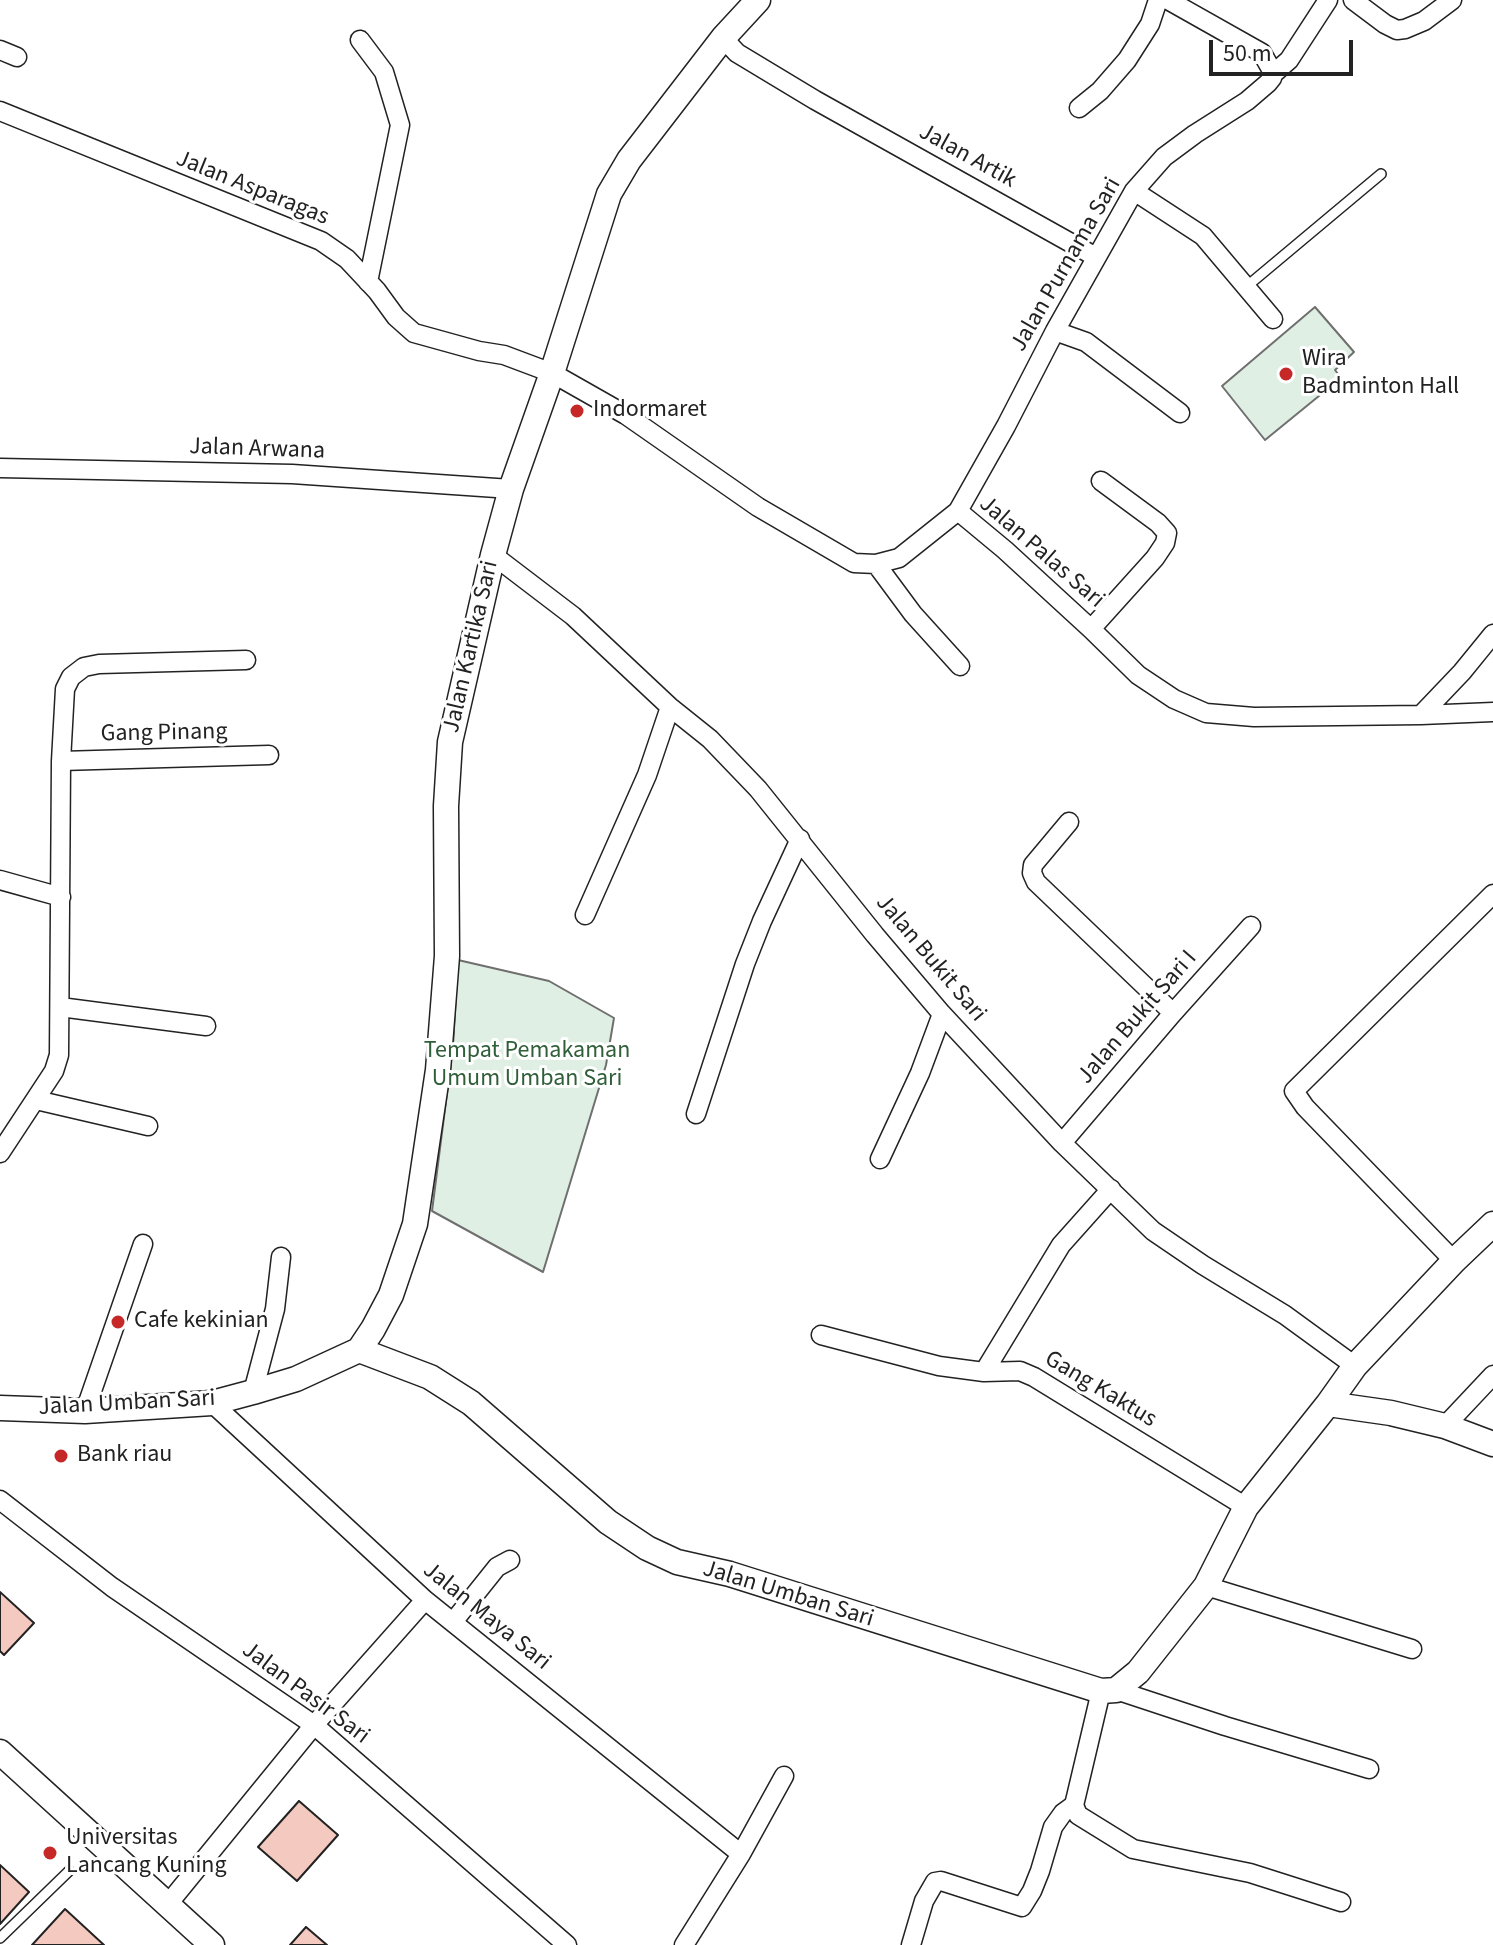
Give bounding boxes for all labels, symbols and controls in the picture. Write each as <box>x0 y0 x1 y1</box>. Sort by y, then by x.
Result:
scale bar <box>1213 24 1357 74</box>
text: 50 m <box>1223 36 1272 71</box>
street label: Jalan Artik <box>913 118 1021 196</box>
street label: Jalan Asparagas <box>171 145 333 233</box>
street label: Jalan Purnama Sari <box>1006 173 1128 357</box>
place label: Wira Badminton Hall <box>1302 346 1459 402</box>
marker: Wira Badminton Hall <box>1277 365 1295 383</box>
place label: Indormaret <box>593 397 707 425</box>
marker: Indormaret <box>568 402 586 420</box>
street label: Jalan Arwana <box>189 433 325 467</box>
street label: Jalan Palas Sari <box>972 491 1110 615</box>
street label: Jalan Kartika Sari <box>438 558 506 736</box>
street label: Gang Pinang <box>100 718 228 750</box>
street label: Jalan Bukit Sari <box>869 890 991 1028</box>
street label: Jalan Bukit Sari I <box>1072 945 1204 1091</box>
park label: Tempat Pemakaman Umum Umban Sari <box>424 1038 630 1094</box>
place label: Cafe kekinian <box>134 1308 269 1336</box>
marker: Cafe kekinian <box>109 1313 127 1331</box>
street label: Gang Kaktus <box>1039 1345 1161 1435</box>
street label: Jalan Umban Sari <box>38 1385 216 1423</box>
place label: Bank riau <box>77 1442 172 1470</box>
marker: Bank riau <box>52 1447 70 1465</box>
street label: Jalan Umban Sari <box>699 1555 877 1635</box>
street label: Jalan Maya Sari <box>416 1557 556 1677</box>
street label: Jalan Pasir Sari <box>235 1637 375 1751</box>
place label: Universitas Lancang Kuning <box>66 1825 227 1881</box>
marker: Universitas Lancang Kuning <box>41 1844 59 1862</box>

